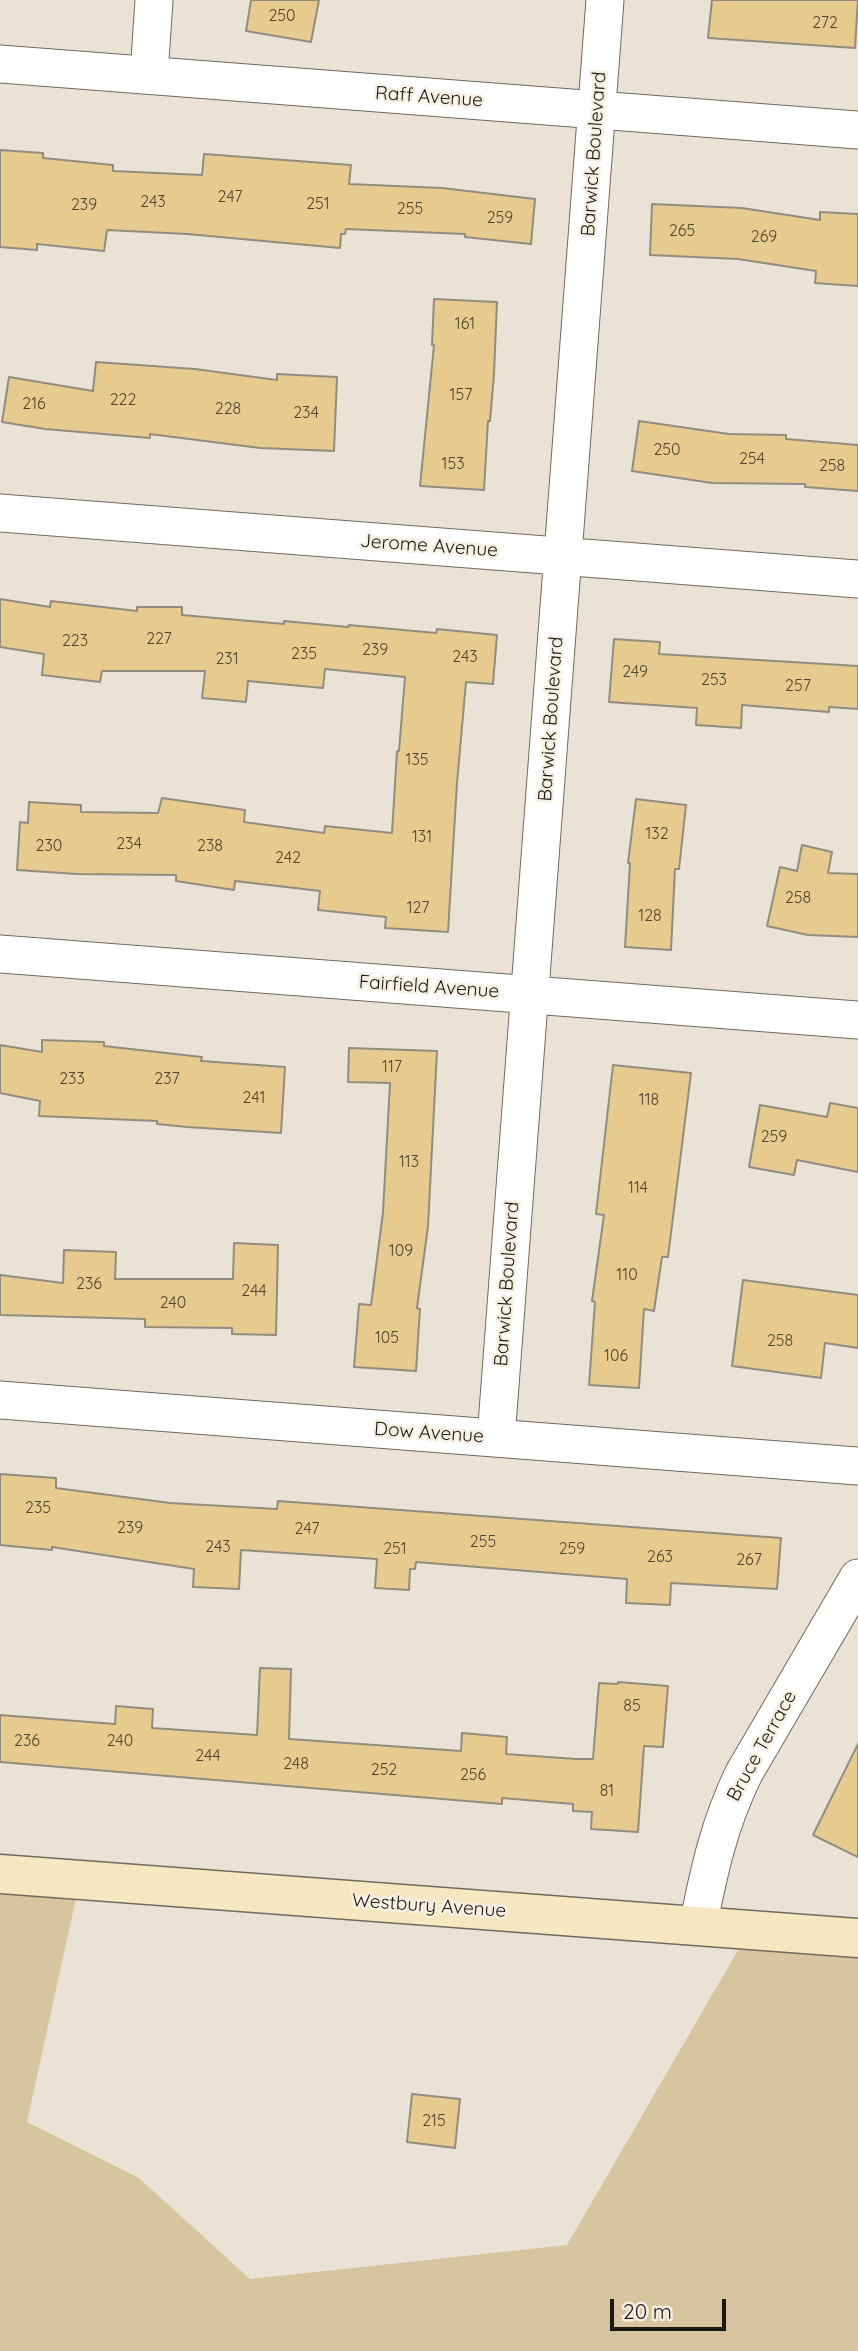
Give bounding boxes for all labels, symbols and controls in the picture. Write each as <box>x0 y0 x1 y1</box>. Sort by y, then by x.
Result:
house number: 250 <box>268 6 296 26</box>
house number: 272 <box>812 13 838 33</box>
street label: Barwick Boulevard <box>577 71 611 237</box>
street label: Raff Avenue <box>374 82 484 112</box>
house number: 247 <box>218 187 242 207</box>
house number: 243 <box>140 192 166 212</box>
house number: 251 <box>306 194 330 214</box>
house number: 239 <box>71 195 97 215</box>
house number: 255 <box>397 199 423 219</box>
house number: 259 <box>487 208 513 228</box>
house number: 265 <box>669 221 695 241</box>
house number: 269 <box>751 227 777 247</box>
house number: 161 <box>455 314 475 334</box>
house number: 157 <box>450 385 472 405</box>
house number: 222 <box>110 390 136 410</box>
house number: 216 <box>22 394 46 414</box>
house number: 228 <box>215 399 241 419</box>
house number: 234 <box>293 403 319 423</box>
house number: 250 <box>653 440 681 460</box>
house number: 254 <box>739 449 765 469</box>
house number: 153 <box>441 454 465 474</box>
house number: 258 <box>819 456 845 476</box>
street label: Jerome Avenue <box>359 530 499 562</box>
house number: 227 <box>146 629 172 649</box>
house number: 223 <box>62 631 88 651</box>
street label: Barwick Boulevard <box>534 636 568 802</box>
house number: 239 <box>362 640 388 660</box>
house number: 235 <box>291 644 317 664</box>
house number: 243 <box>452 647 478 667</box>
house number: 231 <box>215 649 239 669</box>
house number: 249 <box>622 662 648 682</box>
house number: 253 <box>701 670 727 690</box>
house number: 257 <box>785 676 811 696</box>
house number: 135 <box>405 750 429 770</box>
house number: 132 <box>645 824 669 844</box>
house number: 131 <box>412 827 432 847</box>
house number: 234 <box>116 834 142 854</box>
house number: 230 <box>36 836 62 856</box>
house number: 238 <box>197 836 223 856</box>
house number: 242 <box>275 848 301 868</box>
house number: 258 <box>785 888 811 908</box>
house number: 127 <box>407 898 429 918</box>
house number: 128 <box>638 906 662 926</box>
street label: Fairfield Avenue <box>358 971 500 1003</box>
house number: 117 <box>382 1057 402 1077</box>
house number: 233 <box>59 1069 85 1089</box>
house number: 237 <box>154 1069 180 1089</box>
house number: 241 <box>243 1088 265 1108</box>
house number: 118 <box>639 1090 659 1110</box>
house number: 259 <box>761 1127 787 1147</box>
house number: 113 <box>399 1152 419 1172</box>
house number: 114 <box>628 1178 648 1198</box>
street label: Barwick Boulevard <box>490 1201 524 1367</box>
house number: 109 <box>389 1241 413 1261</box>
house number: 110 <box>616 1265 638 1285</box>
house number: 236 <box>76 1274 102 1294</box>
house number: 244 <box>241 1281 267 1301</box>
house number: 240 <box>160 1293 186 1313</box>
house number: 105 <box>375 1328 399 1348</box>
house number: 258 <box>767 1331 793 1351</box>
house number: 106 <box>604 1346 628 1366</box>
street label: Dow Avenue <box>373 1418 485 1448</box>
house number: 235 <box>25 1498 51 1518</box>
house number: 239 <box>117 1518 143 1538</box>
house number: 247 <box>295 1519 319 1539</box>
house number: 255 <box>470 1532 496 1552</box>
house number: 243 <box>205 1537 231 1557</box>
house number: 251 <box>383 1539 407 1559</box>
house number: 259 <box>559 1539 585 1559</box>
house number: 263 <box>647 1547 673 1567</box>
house number: 267 <box>736 1550 762 1570</box>
street label: Bruce Terrace <box>722 1687 802 1805</box>
house number: 85 <box>623 1696 641 1716</box>
house number: 236 <box>14 1731 40 1751</box>
house number: 240 <box>107 1731 133 1751</box>
house number: 244 <box>195 1746 221 1766</box>
house number: 248 <box>283 1754 309 1774</box>
house number: 252 <box>371 1760 397 1780</box>
house number: 256 <box>460 1765 486 1785</box>
house number: 81 <box>600 1781 614 1801</box>
street label: Westbury Avenue <box>351 1889 507 1923</box>
house number: 215 <box>422 2111 446 2131</box>
scale bar <box>613 2284 728 2328</box>
text: 20 m <box>623 2298 672 2324</box>

